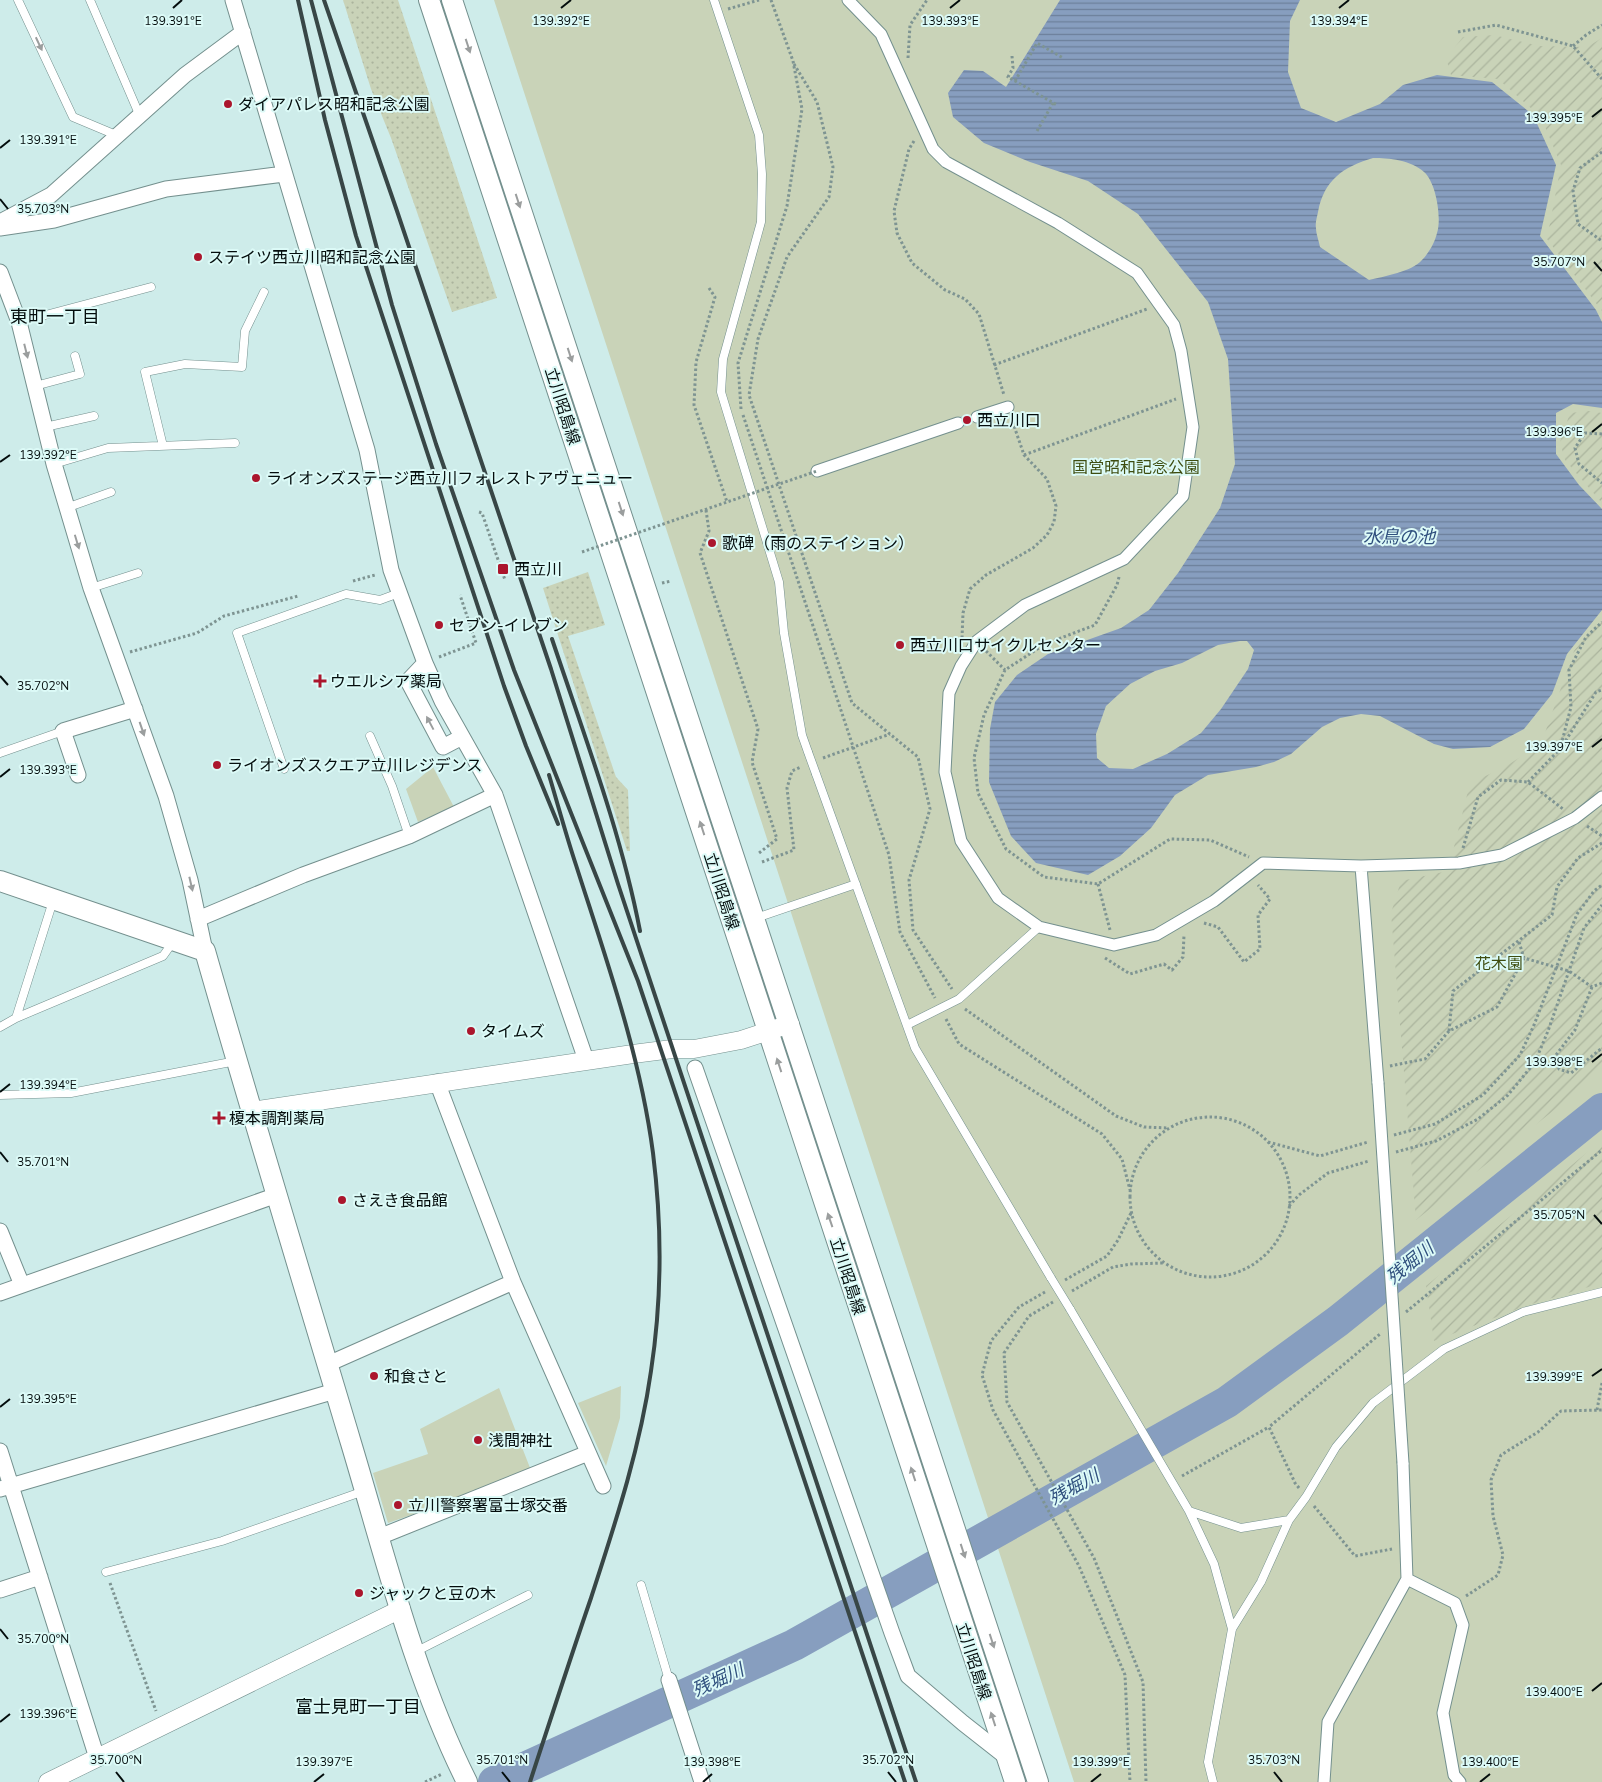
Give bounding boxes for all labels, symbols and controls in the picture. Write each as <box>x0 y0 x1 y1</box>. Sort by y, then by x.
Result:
text: 139.391°E <box>144 13 202 29</box>
text: 139.392°E <box>532 13 590 29</box>
text: 139.393°E <box>921 13 979 29</box>
text: 139.394°E <box>1310 13 1368 29</box>
one-way arrow <box>35 37 43 51</box>
one-way arrow <box>464 39 472 54</box>
place label: ダイアパレス昭和記念公園 <box>238 94 430 116</box>
marker: ダイアパレス昭和記念公園 <box>222 98 234 110</box>
text: 139.395°E <box>1525 110 1583 126</box>
text: 139.391°E <box>19 132 77 148</box>
one-way arrow <box>515 193 523 208</box>
text: 35.703°N <box>17 201 69 217</box>
place label: ステイツ西立川昭和記念公園 <box>208 247 416 269</box>
marker: ステイツ西立川昭和記念公園 <box>192 251 204 263</box>
text: 35.707°N <box>1533 254 1585 270</box>
district label: 東町一丁目 <box>10 305 100 329</box>
one-way arrow <box>22 344 30 359</box>
one-way arrow <box>566 348 574 363</box>
street label: 立川昭島線 <box>539 365 585 448</box>
place label: 西立川口 <box>977 410 1041 432</box>
marker: 西立川口 <box>961 414 973 426</box>
text: 139.396°E <box>1525 424 1583 440</box>
text: 139.392°E <box>19 447 77 463</box>
park label: 国営昭和記念公園 <box>1072 457 1200 479</box>
place label: ライオンズステージ西立川フォレストアヴェニュー <box>266 468 633 490</box>
marker: ライオンズステージ西立川フォレストアヴェニュー <box>250 472 262 484</box>
one-way arrow <box>617 502 625 517</box>
water label: 水鳥の池 <box>1363 525 1437 549</box>
place label: 歌碑（雨のステイション） <box>722 533 914 555</box>
one-way arrow <box>73 535 81 550</box>
marker: 歌碑（雨のステイション） <box>706 537 718 549</box>
place label: 西立川 <box>514 559 562 581</box>
marker: 西立川 <box>496 562 510 576</box>
place label: セブン-イレブン <box>449 615 568 637</box>
marker: セブン-イレブン <box>433 619 445 631</box>
place label: 西立川口サイクルセンター <box>910 635 1101 657</box>
marker: 西立川口サイクルセンター <box>894 639 906 651</box>
place label: ウエルシア薬局 <box>330 671 442 693</box>
marker: ウエルシア薬局 <box>314 675 326 687</box>
text: 35.702°N <box>17 678 69 694</box>
one-way arrow <box>426 716 434 730</box>
one-way arrow <box>139 721 146 736</box>
text: 139.397°E <box>1525 739 1583 755</box>
place label: ライオンズスクエア立川レジデンス <box>227 755 482 777</box>
marker: ライオンズスクエア立川レジデンス <box>211 759 223 771</box>
text: 139.393°E <box>19 762 77 778</box>
one-way arrow <box>697 820 705 835</box>
street label: 立川昭島線 <box>698 850 744 933</box>
one-way arrow <box>187 876 195 891</box>
park label: 花木園 <box>1475 953 1523 975</box>
place label: タイムズ <box>481 1021 545 1043</box>
marker: タイムズ <box>465 1025 477 1037</box>
text: 139.398°E <box>1525 1054 1583 1070</box>
one-way arrow <box>775 1058 783 1073</box>
text: 139.394°E <box>19 1077 77 1093</box>
place label: 榎本調剤薬局 <box>229 1108 325 1130</box>
marker: 榎本調剤薬局 <box>213 1112 225 1124</box>
text: 35.701°N <box>17 1154 69 1170</box>
place label: さえき食品館 <box>352 1190 448 1212</box>
marker: さえき食品館 <box>336 1194 348 1206</box>
text: 35.705°N <box>1533 1207 1585 1223</box>
one-way arrow <box>825 1212 833 1227</box>
street label: 立川昭島線 <box>824 1235 870 1318</box>
water label: 残堀川 <box>1381 1235 1440 1289</box>
place label: 和食さと <box>384 1366 448 1388</box>
text: 139.399°E <box>1525 1369 1583 1385</box>
marker: 和食さと <box>368 1370 380 1382</box>
text: 139.395°E <box>19 1391 77 1407</box>
place label: 浅間神社 <box>488 1430 552 1452</box>
marker: 浅間神社 <box>472 1434 484 1446</box>
water label: 残堀川 <box>1045 1462 1105 1511</box>
one-way arrow <box>909 1467 916 1482</box>
place label: 立川警察署富士塚交番 <box>408 1495 568 1517</box>
marker: 立川警察署富士塚交番 <box>392 1499 404 1511</box>
one-way arrow <box>959 1544 967 1559</box>
place label: ジャックと豆の木 <box>369 1583 496 1605</box>
marker: ジャックと豆の木 <box>353 1587 365 1599</box>
street label: 立川昭島線 <box>950 1620 996 1703</box>
text: 35.700°N <box>17 1631 69 1647</box>
one-way arrow <box>988 1634 996 1649</box>
water label: 残堀川 <box>688 1657 749 1702</box>
text: 139.400°E <box>1525 1684 1583 1700</box>
district label: 富士見町一丁目 <box>295 1695 421 1719</box>
text: 139.396°E <box>19 1706 77 1722</box>
one-way arrow <box>989 1712 997 1727</box>
text: 35.700°N <box>90 1752 142 1768</box>
text: 35.701°N <box>476 1752 528 1768</box>
text: 35.702°N <box>862 1752 914 1768</box>
text: 35.703°N <box>1248 1752 1300 1768</box>
text: 139.397°E <box>295 1754 353 1770</box>
text: 139.398°E <box>683 1754 741 1770</box>
text: 139.399°E <box>1072 1754 1130 1770</box>
text: 139.400°E <box>1461 1754 1519 1770</box>

